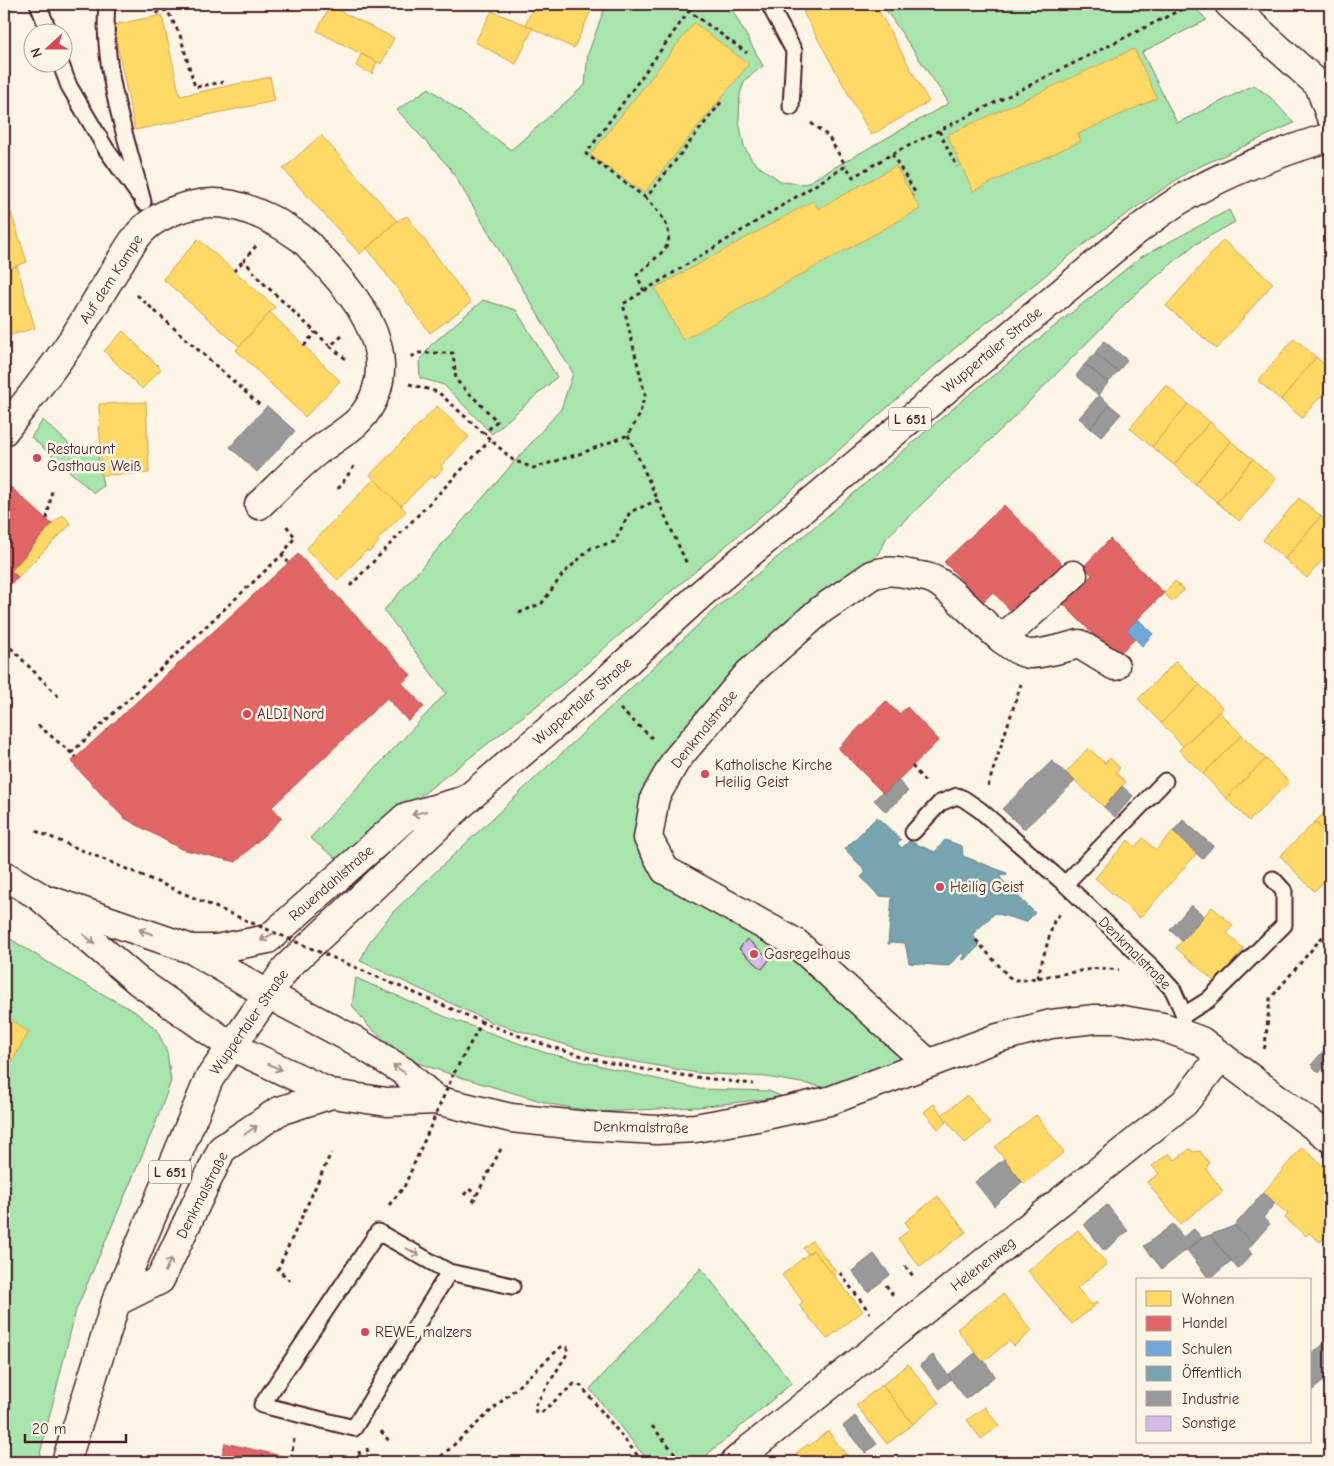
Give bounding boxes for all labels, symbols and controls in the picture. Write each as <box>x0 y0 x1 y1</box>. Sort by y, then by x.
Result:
north arrow <box>22 22 72 72</box>
text: N <box>27 45 46 60</box>
street label: Auf dem Kampe <box>76 231 147 327</box>
street label: Wuppertaler Straße <box>938 303 1046 397</box>
road number: L 651 <box>889 408 931 430</box>
place label: Restaurant Gasthaus Weiß <box>47 440 142 475</box>
marker: Restaurant Gasthaus Weiß <box>31 452 43 464</box>
street label: Wuppertaler Straße <box>529 653 635 749</box>
street label: Denkmalstraße <box>667 686 741 772</box>
place label: ALDI Nord <box>257 705 324 723</box>
marker: ALDI Nord <box>241 708 253 720</box>
place label: Katholische Kirche Heilig Geist <box>715 756 833 791</box>
marker: Katholische Kirche Heilig Geist <box>699 768 711 780</box>
one-way arrow <box>412 809 428 818</box>
street label: Rauendahlstraße <box>285 841 377 925</box>
place label: Heilig Geist <box>950 878 1024 896</box>
marker: Heilig Geist <box>934 881 946 893</box>
street label: Denkmalstraße <box>1095 913 1175 993</box>
one-way arrow <box>138 927 154 936</box>
one-way arrow <box>260 932 275 942</box>
one-way arrow <box>83 934 96 945</box>
place label: Gasregelhaus <box>764 945 850 963</box>
marker: Gasregelhaus <box>748 948 760 960</box>
street label: Wuppertaler Straße <box>206 965 292 1078</box>
one-way arrow <box>267 1063 282 1072</box>
one-way arrow <box>392 1064 406 1074</box>
street label: Denkmalstraße <box>593 1117 689 1137</box>
one-way arrow <box>244 1125 258 1135</box>
street label: Denkmalstraße <box>172 1148 232 1242</box>
road number: L 651 <box>149 1160 191 1184</box>
street label: Helenenweg <box>947 1233 1019 1295</box>
one-way arrow <box>406 1247 421 1257</box>
one-way arrow <box>163 1258 173 1273</box>
legend <box>1136 1278 1312 1444</box>
text: Wohnen <box>1182 1290 1235 1308</box>
text: Handel <box>1182 1314 1228 1332</box>
place label: REWE, malzers <box>375 1323 472 1341</box>
marker: REWE, malzers <box>359 1326 371 1338</box>
text: Schulen <box>1182 1340 1232 1358</box>
text: Öffentlich <box>1182 1364 1242 1382</box>
text: Industrie <box>1182 1390 1240 1408</box>
scale bar <box>25 1411 126 1443</box>
text: Sonstige <box>1182 1414 1236 1432</box>
text: 20 m <box>32 1420 66 1438</box>

